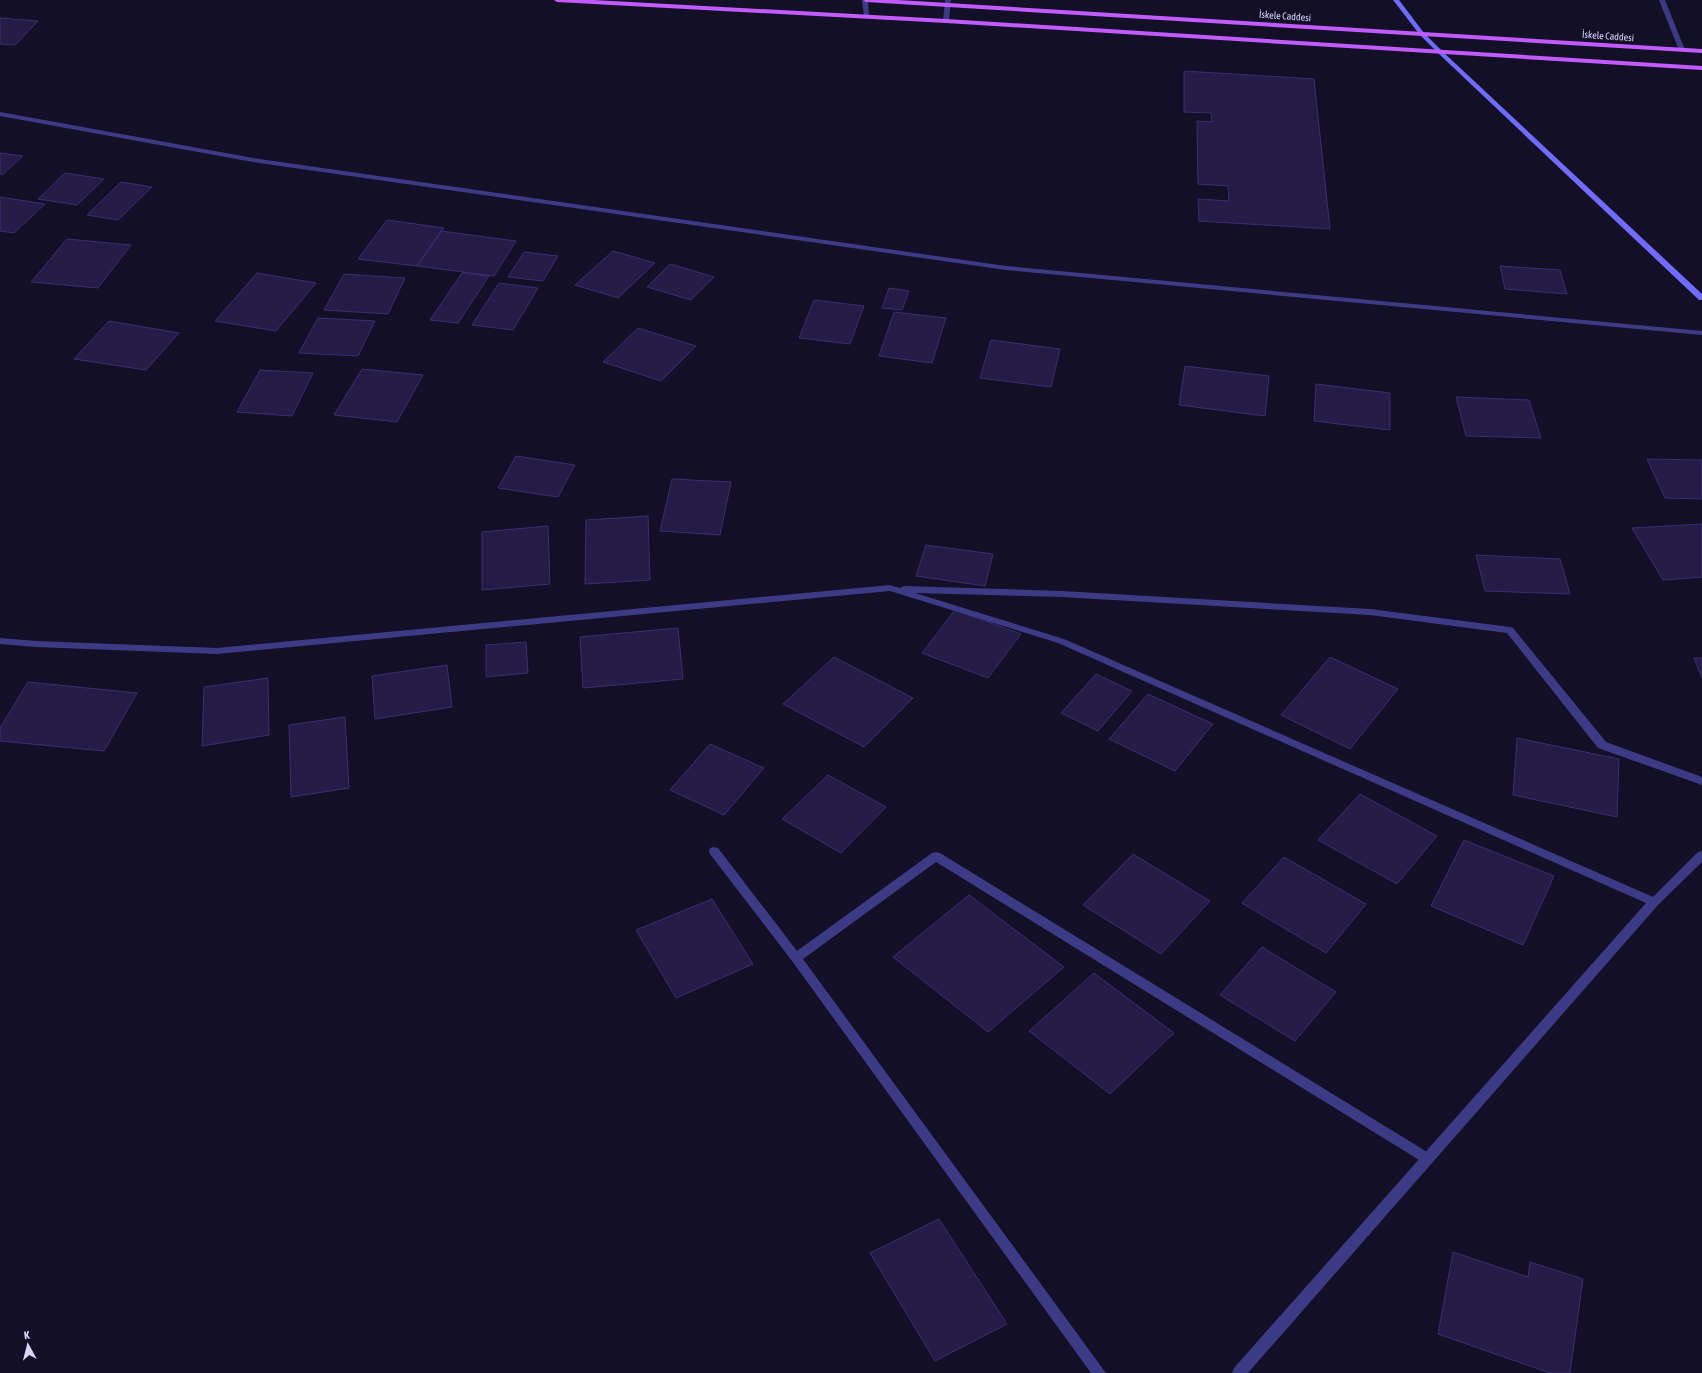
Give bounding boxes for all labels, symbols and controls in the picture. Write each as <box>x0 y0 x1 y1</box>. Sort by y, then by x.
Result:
street label: İskele Caddesi <box>1259 9 1311 23</box>
street label: İskele Caddesi <box>1582 29 1634 43</box>
north arrow <box>8 1325 48 1365</box>
text: K <box>23 1329 31 1341</box>

